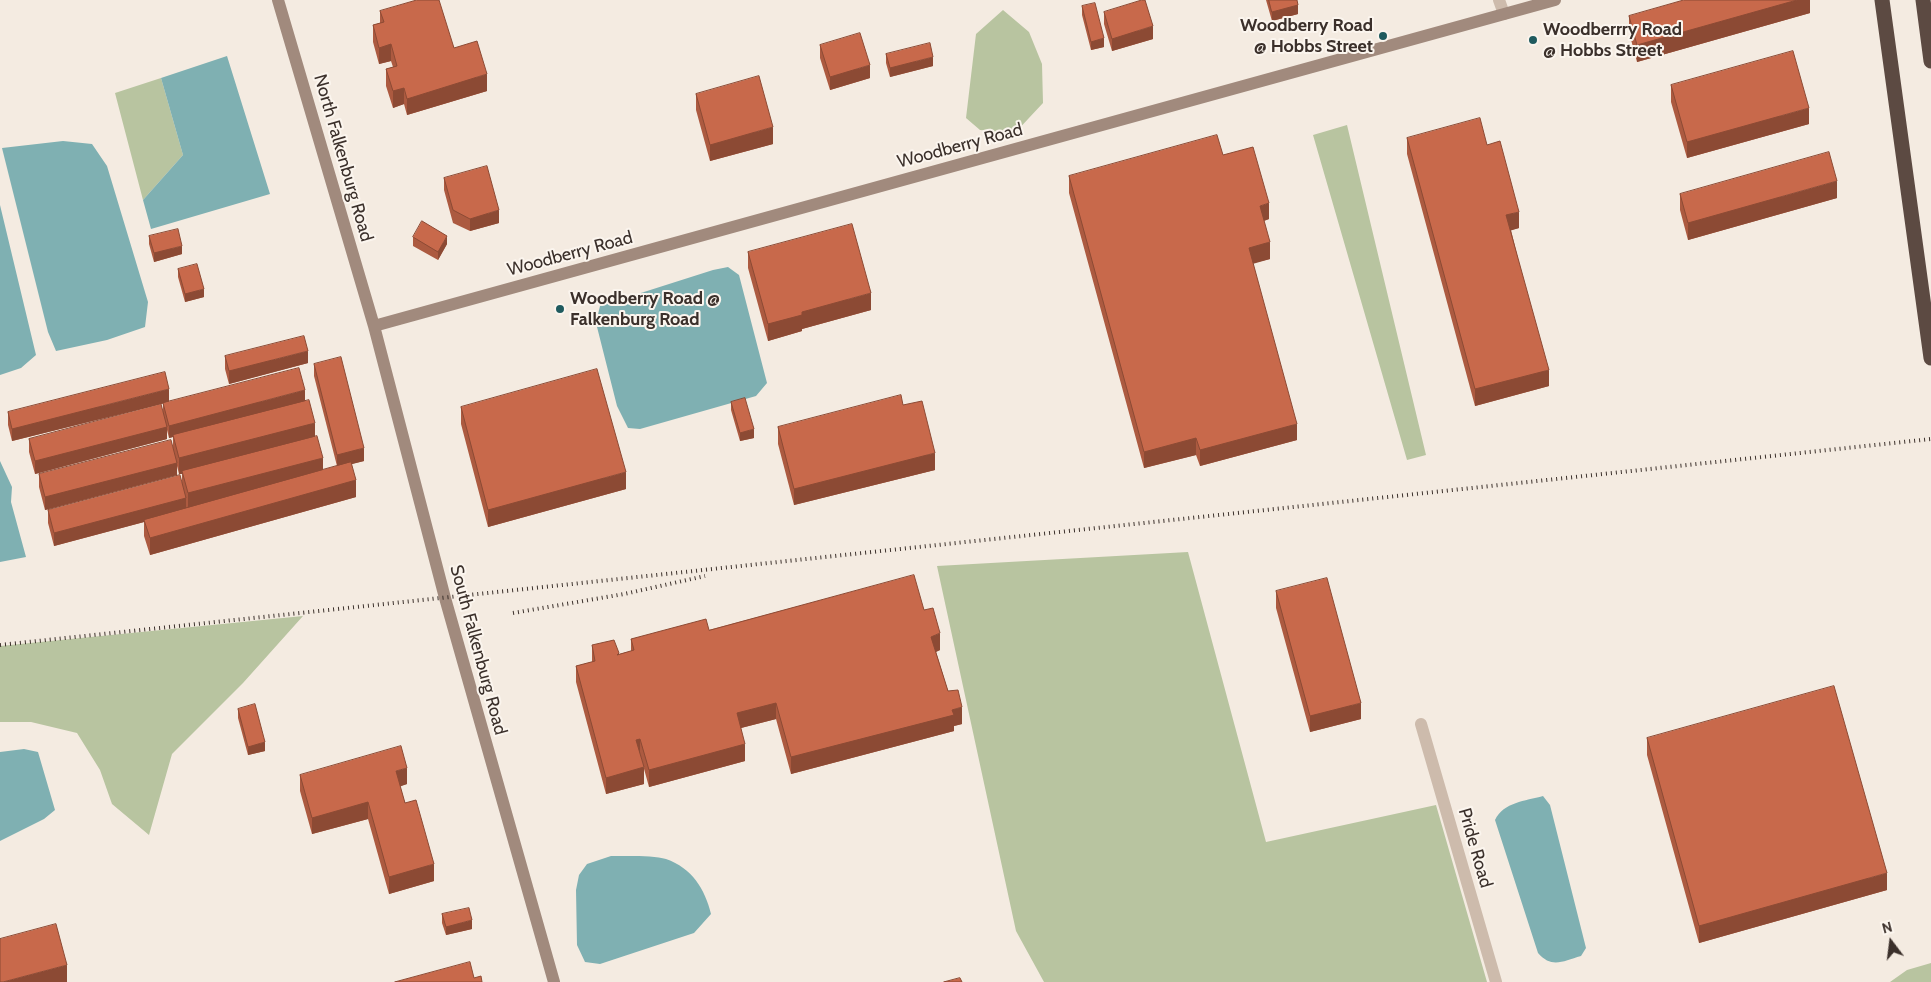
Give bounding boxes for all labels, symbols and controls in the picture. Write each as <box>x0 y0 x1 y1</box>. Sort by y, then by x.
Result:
place label: Woodberry Road @ Hobbs Street <box>1240 15 1373 58</box>
place label: Woodberrry Road @ Hobbs Street <box>1543 19 1682 62</box>
marker: Woodberry Road @ Hobbs Street <box>1377 30 1389 42</box>
marker: Woodberrry Road @ Hobbs Street <box>1527 34 1539 46</box>
street label: North Falkenburg Road <box>309 72 377 244</box>
street label: Woodberry Road <box>895 119 1025 173</box>
street label: Woodberry Road <box>505 227 635 281</box>
place label: Woodberry Road @ Falkenburg Road <box>570 288 720 330</box>
marker: Woodberry Road @ Falkenburg Road <box>554 303 566 315</box>
street label: South Falkenburg Road <box>445 563 511 737</box>
street label: Pride Road <box>1453 806 1497 890</box>
north arrow <box>1866 917 1916 967</box>
text: N <box>1880 918 1894 937</box>

